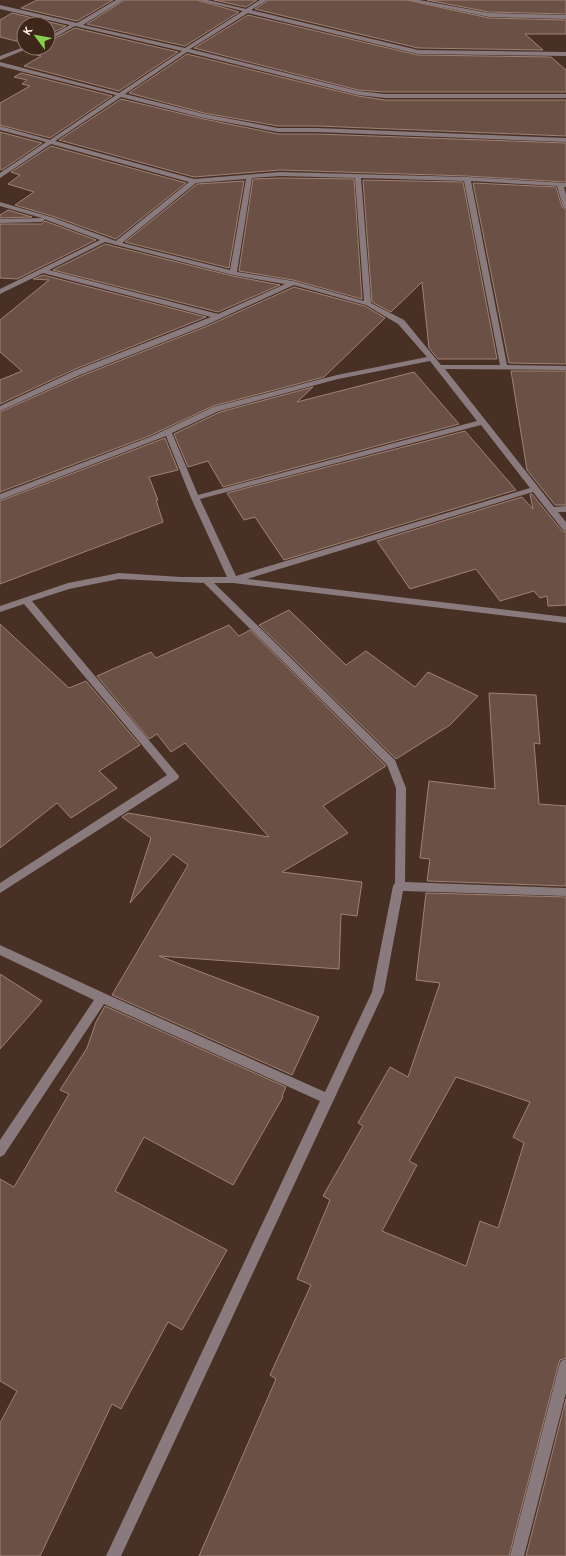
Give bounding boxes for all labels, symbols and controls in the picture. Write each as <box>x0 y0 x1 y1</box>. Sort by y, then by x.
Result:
north arrow <box>16 16 56 56</box>
text: K <box>20 24 36 38</box>

